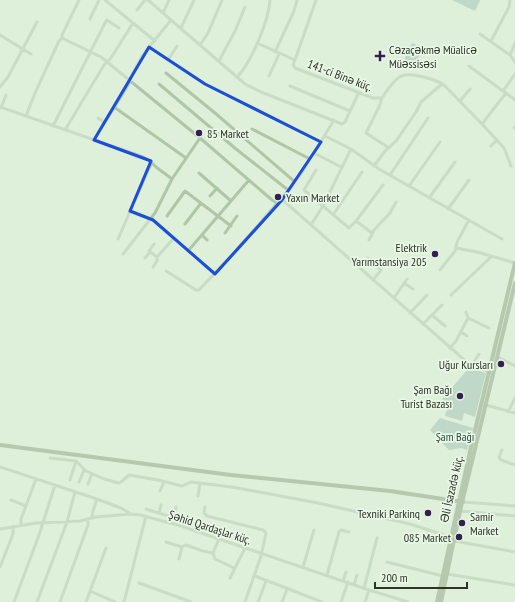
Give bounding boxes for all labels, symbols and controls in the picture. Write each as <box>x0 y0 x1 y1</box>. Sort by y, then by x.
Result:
place label: Cəzaçəkmə Müalicə Müəssisəsi <box>389 42 477 71</box>
marker: Cəzaçəkmə Müalicə Müəssisəsi <box>374 50 386 62</box>
street label: 141-ci Binə küç. <box>306 56 374 94</box>
place label: 85 Market <box>207 126 250 141</box>
marker: 85 Market <box>194 128 204 138</box>
place label: Yaxın Market <box>286 190 340 205</box>
marker: Yaxın Market <box>273 192 283 202</box>
place label: Elektrik Yarımstansiya 205 <box>352 240 427 269</box>
marker: Elektrik Yarımstansiya 205 <box>430 249 440 259</box>
place label: Uğur Kursları <box>439 357 493 372</box>
marker: Uğur Kursları <box>496 359 506 369</box>
place label: Şam Bağı Turist Bazası <box>400 382 452 411</box>
marker: Şam Bağı Turist Bazası <box>455 391 465 401</box>
park label: Şam Bağı <box>436 429 474 444</box>
street label: Əli İsazadə küç. <box>436 454 466 524</box>
place label: Texniki Parkinq <box>358 506 420 521</box>
street label: Şəhid Qardaşlar küç. <box>167 507 253 547</box>
marker: Texniki Parkinq <box>423 508 433 518</box>
place label: Samir Market <box>470 509 499 538</box>
marker: Samir Market <box>457 518 467 528</box>
place label: 085 Market <box>404 530 452 545</box>
marker: 085 Market <box>454 532 464 542</box>
scale bar <box>375 564 467 590</box>
text: 200 m <box>381 570 408 585</box>

